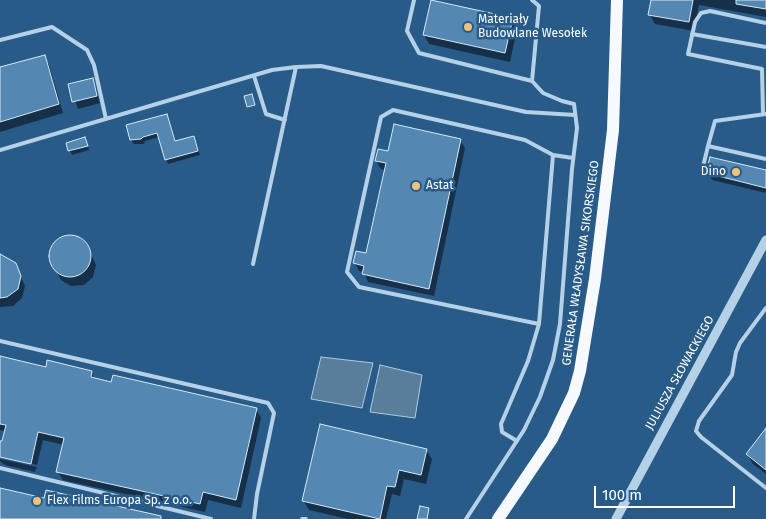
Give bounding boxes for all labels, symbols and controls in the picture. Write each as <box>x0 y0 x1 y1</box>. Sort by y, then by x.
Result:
place label: Materiały Budowlane Wesołek <box>478 13 587 41</box>
marker: Materiały Budowlane Wesołek <box>462 21 474 33</box>
street label: GENERAŁA WŁADYSŁAWA SIKORSKIEGO <box>559 160 603 366</box>
place label: Dino <box>701 165 726 179</box>
marker: Dino <box>730 166 742 178</box>
place label: Astat <box>426 179 454 193</box>
marker: Astat <box>410 180 422 192</box>
street label: JULIUSZA SŁOWACKIEGO <box>643 313 717 433</box>
scale bar <box>596 476 737 508</box>
text: 100 m <box>602 486 642 504</box>
place label: Flex Films Europa Sp. z o.o. <box>47 494 192 508</box>
marker: Flex Films Europa Sp. z o.o. <box>31 495 43 507</box>

